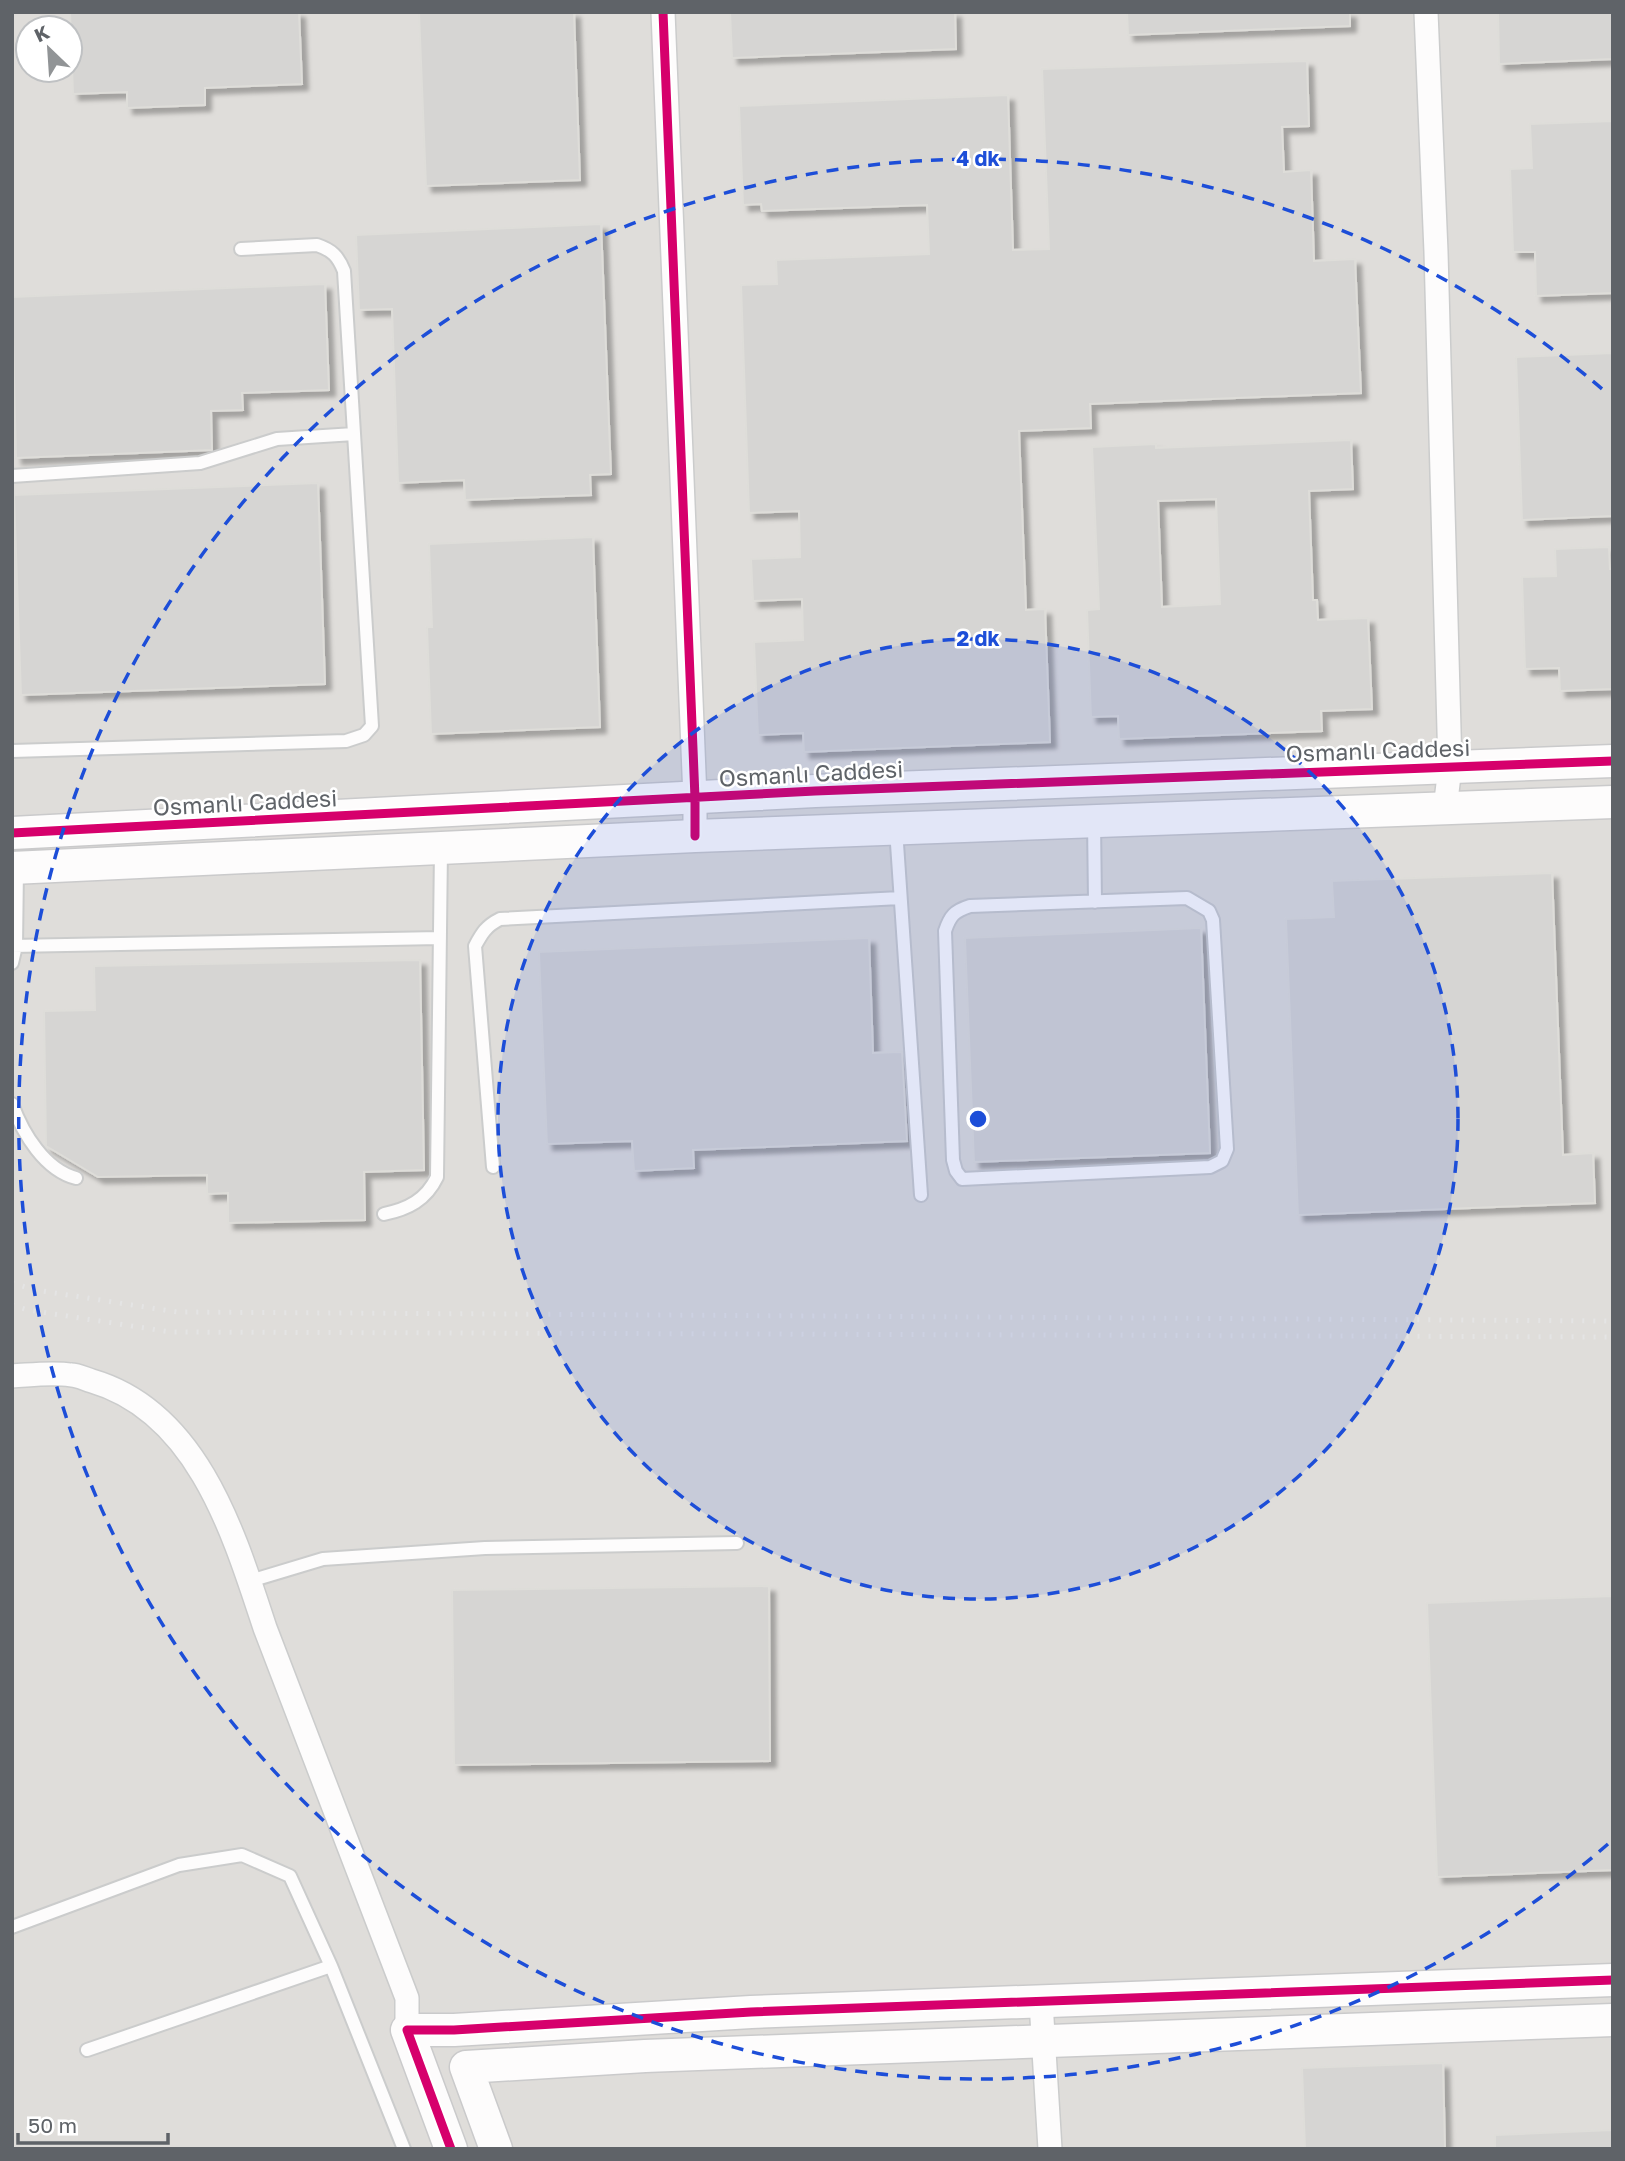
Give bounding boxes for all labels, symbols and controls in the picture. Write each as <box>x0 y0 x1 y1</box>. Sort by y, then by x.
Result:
north arrow <box>14 14 84 84</box>
text: K <box>30 20 53 46</box>
text: 4 dk <box>956 145 1000 171</box>
text: 2 dk <box>956 625 1000 651</box>
street label: Osmanlı Caddesi <box>1285 733 1471 767</box>
street label: Osmanlı Caddesi <box>718 754 904 792</box>
street label: Osmanlı Caddesi <box>152 783 338 821</box>
centre of rings <box>966 1107 990 1131</box>
scale bar <box>18 2102 168 2146</box>
text: 50 m <box>28 2112 77 2138</box>

